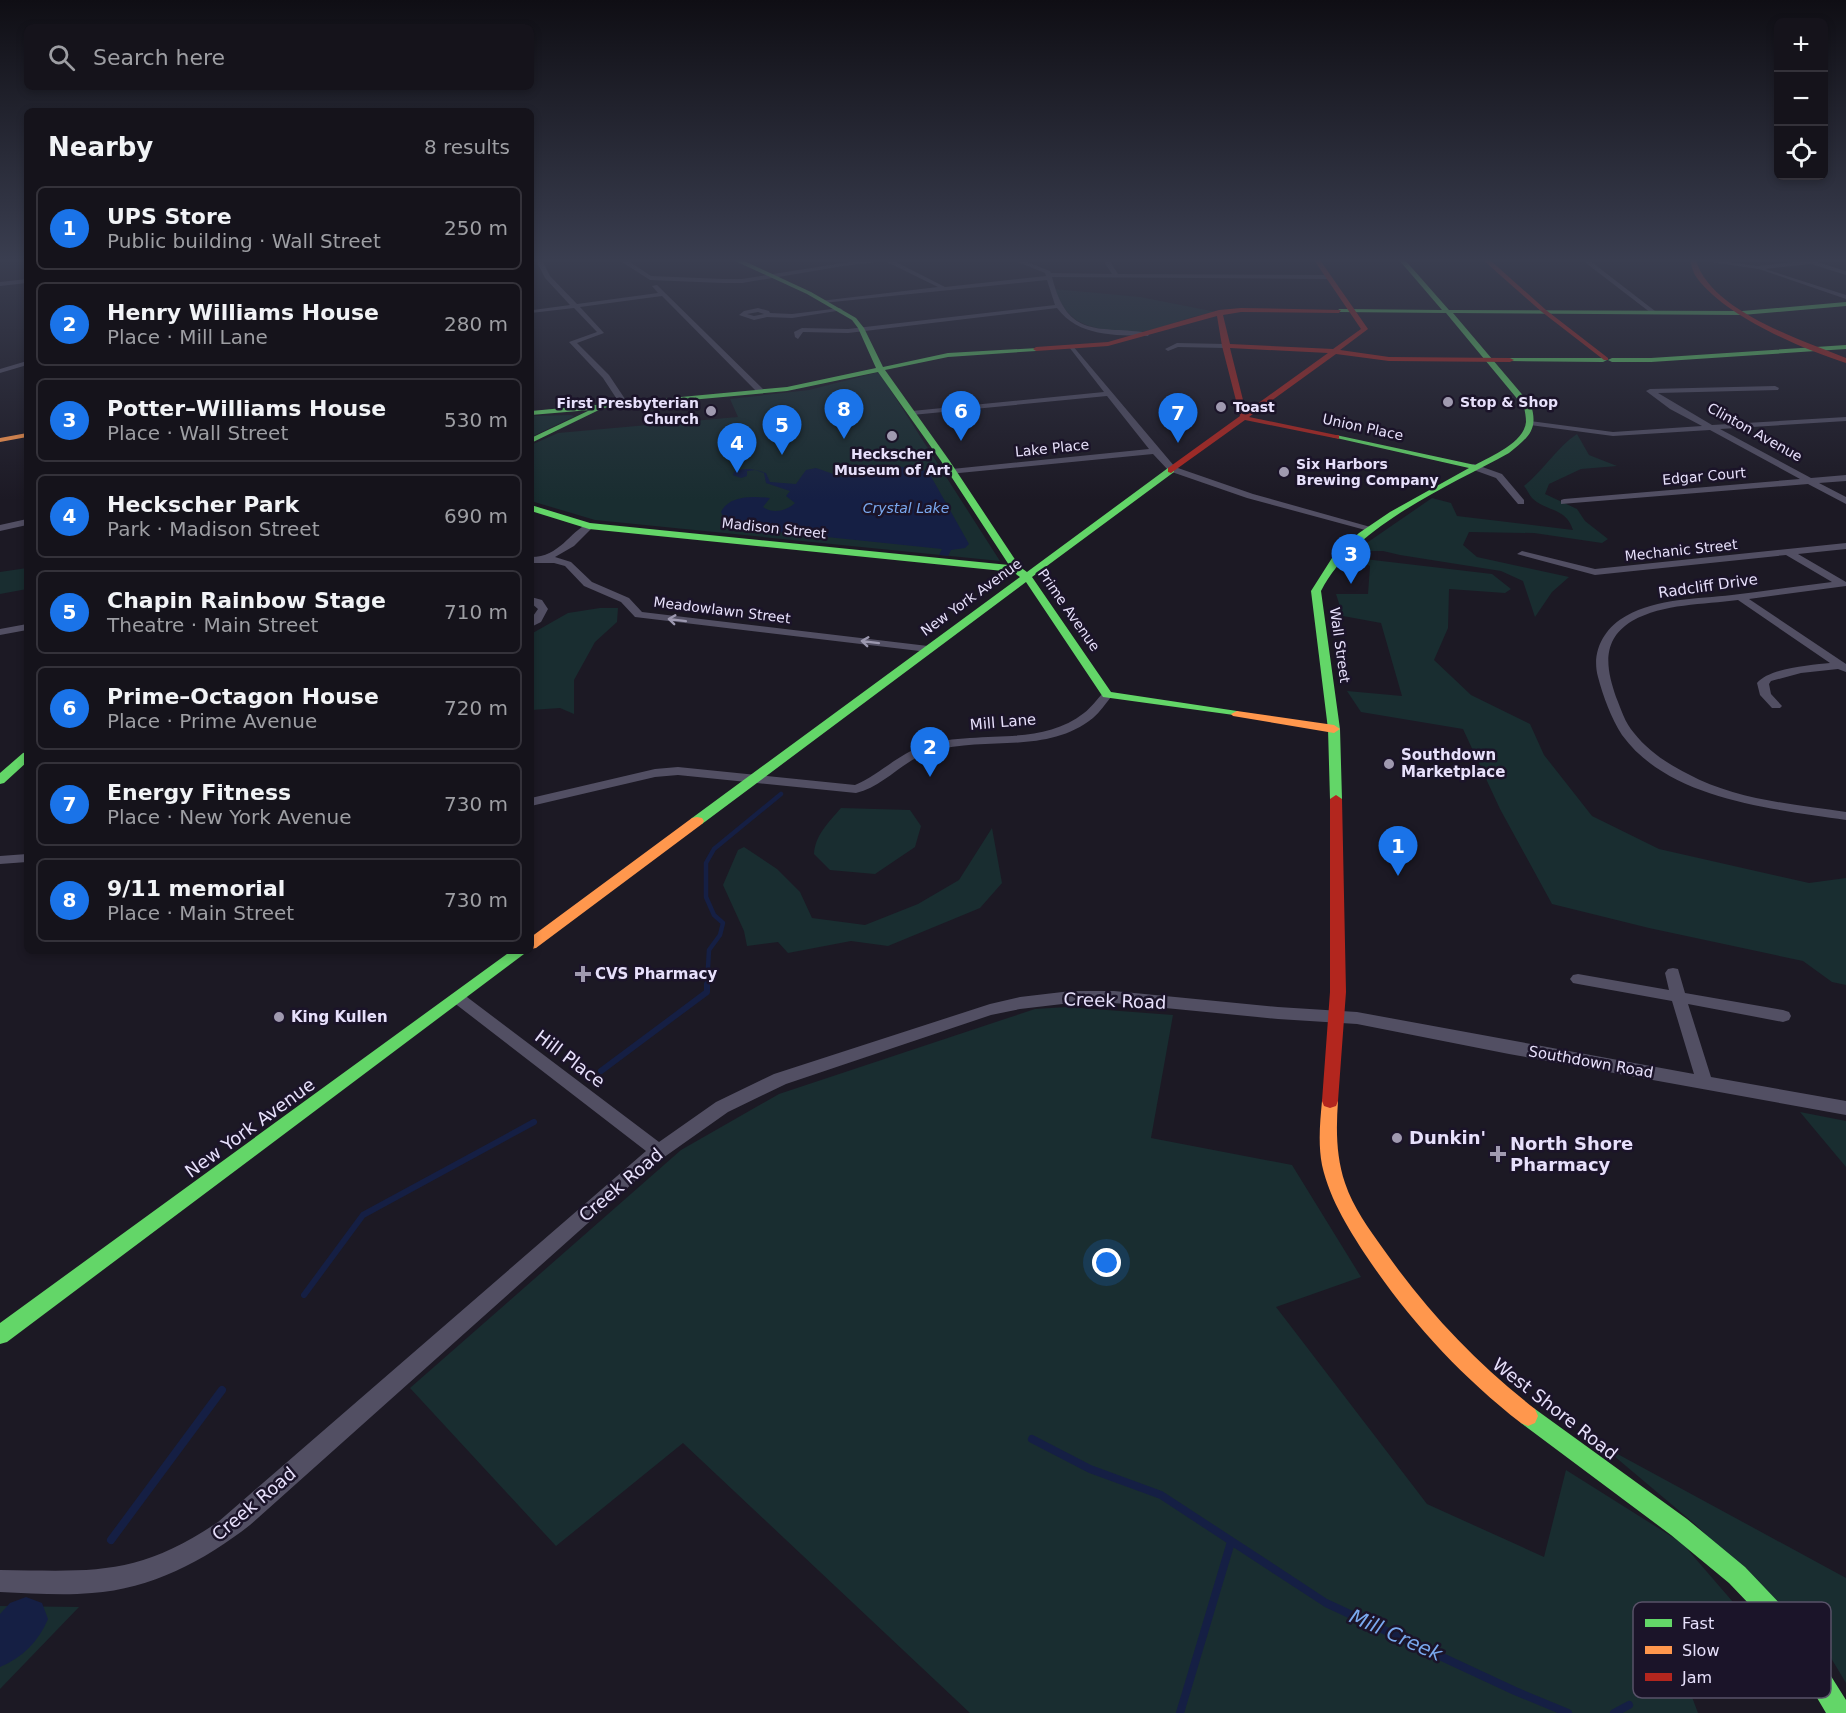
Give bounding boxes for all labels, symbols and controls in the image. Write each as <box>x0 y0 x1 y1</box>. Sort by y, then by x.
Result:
map controls <box>1774 18 1828 180</box>
button: + <box>1774 18 1828 72</box>
search box <box>24 24 534 90</box>
icon: search <box>45 41 78 74</box>
text: Search here <box>93 45 225 70</box>
button: − <box>1774 72 1828 126</box>
button: locate <box>1774 126 1828 180</box>
text: Nearby <box>48 132 153 162</box>
text: 8 results <box>424 135 510 159</box>
text: UPS Store <box>107 204 232 229</box>
text: 1 <box>63 216 76 240</box>
text: 250 m <box>444 216 508 240</box>
text: Public building · Wall Street <box>107 229 381 253</box>
text: Henry Williams House <box>107 300 379 325</box>
text: 2 <box>63 312 76 336</box>
text: 280 m <box>444 312 508 336</box>
text: Place · Mill Lane <box>107 325 268 349</box>
pin: 8 <box>824 390 864 439</box>
pin: 6 <box>942 392 980 441</box>
pin: 7 <box>1158 394 1198 443</box>
place label: Stop & Shop <box>1460 394 1558 410</box>
place label: First Presbyterian Church <box>556 395 699 427</box>
marker: Stop & Shop <box>1441 395 1455 409</box>
text: Potter–Williams House <box>107 396 386 421</box>
place label: Toast <box>1233 399 1275 415</box>
street label: Clinton Avenue <box>1705 399 1805 465</box>
marker: Toast <box>1214 400 1228 414</box>
marker: First Presbyterian Church <box>704 404 718 418</box>
pin: 5 <box>762 406 802 455</box>
text: 3 <box>63 408 76 432</box>
text: 530 m <box>444 408 508 432</box>
street label: Union Place <box>1321 411 1405 443</box>
text: Place · Wall Street <box>107 421 288 445</box>
pin: 4 <box>718 424 756 473</box>
marker: Heckscher Museum of Art <box>885 429 899 443</box>
street label: Lake Place <box>1014 436 1090 460</box>
place label: Heckscher Museum of Art <box>834 446 950 478</box>
place label: Six Harbors Brewing Company <box>1296 456 1439 488</box>
street label: Edgar Court <box>1662 464 1747 488</box>
marker: Six Harbors Brewing Company <box>1277 465 1291 479</box>
text: Heckscher Park <box>107 492 299 517</box>
water label: Crystal Lake <box>863 500 949 516</box>
text: 4 <box>63 504 76 528</box>
text: 690 m <box>444 504 508 528</box>
street label: Madison Street <box>721 515 828 542</box>
text: Park · Madison Street <box>107 517 320 541</box>
pin: 3 <box>1332 534 1370 584</box>
street label: Mechanic Street <box>1624 536 1739 564</box>
street label: New York Avenue <box>918 555 1024 639</box>
street label: Prime Avenue <box>1035 566 1103 654</box>
street label: Radcliff Drive <box>1657 570 1759 602</box>
text: Chapin Rainbow Stage <box>107 588 386 613</box>
street label: Meadowlawn Street <box>653 594 792 626</box>
text: 5 <box>63 600 76 624</box>
text: 710 m <box>444 600 508 624</box>
street label: Wall Street <box>1327 606 1353 684</box>
text: Theatre · Main Street <box>107 613 318 637</box>
one-way arrow <box>667 614 687 625</box>
one-way arrow <box>861 637 881 648</box>
text: Prime–Octagon House <box>107 684 379 709</box>
text: 6 <box>63 696 76 720</box>
text: 720 m <box>444 696 508 720</box>
text: Place · Prime Avenue <box>107 709 317 733</box>
street label: Mill Lane <box>969 710 1037 734</box>
pin: 2 <box>910 728 950 777</box>
place label: Southdown Marketplace <box>1401 746 1505 781</box>
marker: Southdown Marketplace <box>1382 757 1396 771</box>
text: Energy Fitness <box>107 780 291 805</box>
text: 7 <box>63 792 76 816</box>
text: 730 m <box>444 792 508 816</box>
text: Place · New York Avenue <box>107 805 352 829</box>
pin: 1 <box>1378 826 1418 876</box>
text: 9/11 memorial <box>107 876 285 901</box>
text: 8 <box>63 888 76 912</box>
text: 730 m <box>444 888 508 912</box>
text: Place · Main Street <box>107 901 294 925</box>
place label: CVS Pharmacy <box>595 965 717 983</box>
marker: CVS Pharmacy <box>576 967 590 981</box>
street label: Creek Road <box>1063 988 1167 1013</box>
place label: King Kullen <box>291 1008 388 1026</box>
marker: King Kullen <box>272 1010 286 1024</box>
street label: Hill Place <box>531 1026 609 1092</box>
street label: Southdown Road <box>1527 1042 1655 1082</box>
street label: New York Avenue <box>181 1074 319 1182</box>
place label: Dunkin' <box>1409 1127 1486 1148</box>
marker: Dunkin' <box>1390 1131 1404 1145</box>
place label: North Shore Pharmacy <box>1510 1133 1633 1175</box>
street label: Creek Road <box>574 1143 667 1226</box>
marker: North Shore Pharmacy <box>1491 1147 1505 1161</box>
your location <box>1092 1248 1121 1277</box>
street label: West Shore Road <box>1489 1353 1622 1464</box>
street label: Creek Road <box>207 1462 300 1545</box>
legend <box>1633 1602 1831 1698</box>
water label: Mill Creek <box>1346 1604 1447 1667</box>
text: Fast <box>1682 1614 1714 1633</box>
text: Slow <box>1682 1641 1719 1660</box>
text: Jam <box>1681 1668 1712 1687</box>

